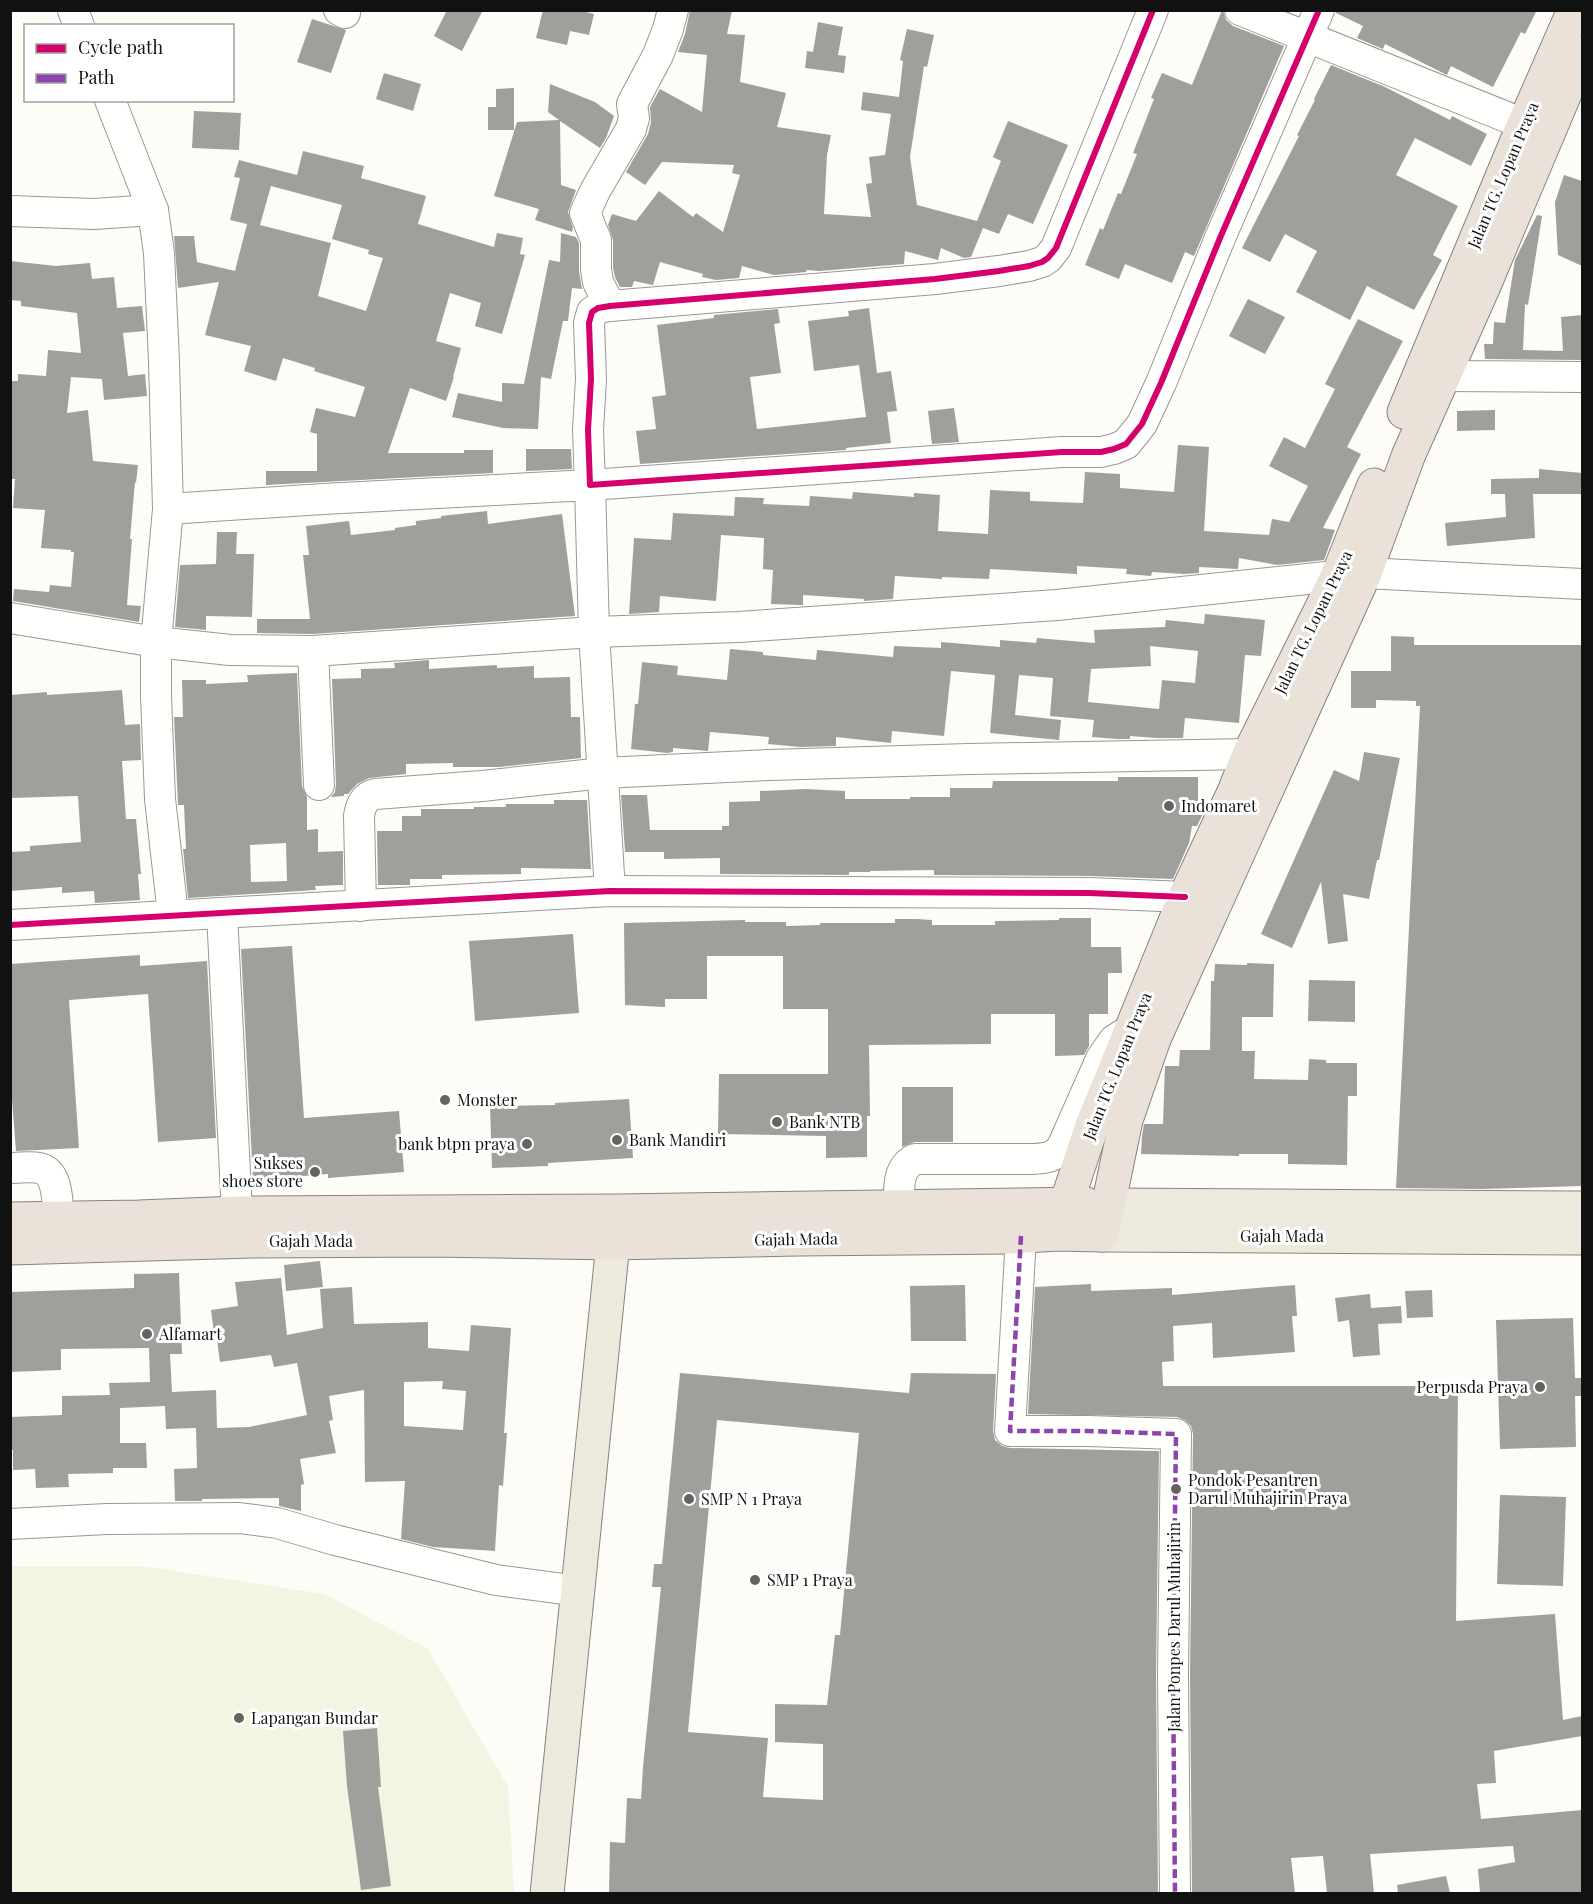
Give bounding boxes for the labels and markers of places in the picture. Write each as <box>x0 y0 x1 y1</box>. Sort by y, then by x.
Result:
place label: Indomaret <box>1181 795 1257 816</box>
marker: Indomaret <box>1162 799 1176 813</box>
place label: Monster <box>457 1089 517 1110</box>
marker: Monster <box>438 1093 452 1107</box>
place label: Bank NTB <box>789 1111 860 1132</box>
marker: Bank NTB <box>770 1115 784 1129</box>
place label: Bank Mandiri <box>629 1129 727 1150</box>
place label: bank btpn praya <box>398 1133 515 1154</box>
marker: Bank Mandiri <box>610 1133 624 1147</box>
marker: bank btpn praya <box>520 1137 534 1151</box>
place label: Sukses shoes store <box>222 1152 303 1191</box>
marker: Sukses shoes store <box>308 1165 322 1179</box>
place label: Alfamart <box>158 1323 222 1344</box>
marker: Alfamart <box>140 1327 154 1341</box>
place label: Perpusda Praya <box>1417 1376 1528 1397</box>
marker: Perpusda Praya <box>1533 1380 1547 1394</box>
place label: Pondok Pesantren Darul Muhajirin Praya <box>1188 1469 1347 1508</box>
marker: Pondok Pesantren Darul Muhajirin Praya <box>1169 1482 1183 1496</box>
place label: SMP N 1 Praya <box>701 1488 802 1509</box>
marker: SMP N 1 Praya <box>682 1492 696 1506</box>
place label: SMP 1 Praya <box>767 1569 853 1590</box>
marker: SMP 1 Praya <box>748 1573 762 1587</box>
place label: Lapangan Bundar <box>251 1707 378 1728</box>
marker: Lapangan Bundar <box>232 1711 246 1725</box>

